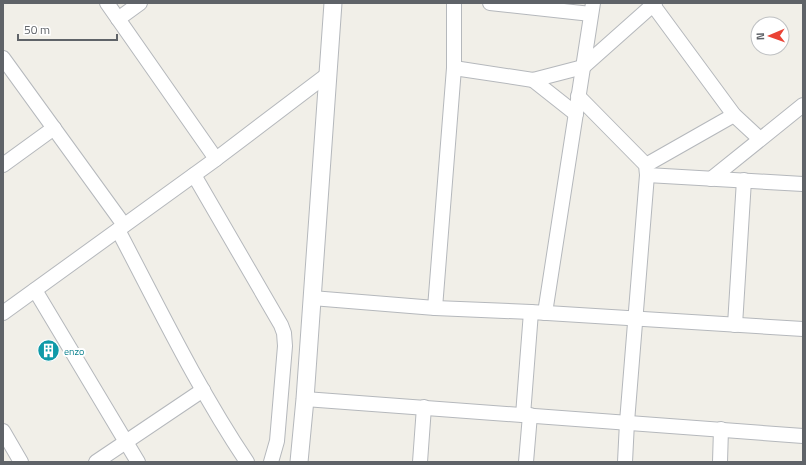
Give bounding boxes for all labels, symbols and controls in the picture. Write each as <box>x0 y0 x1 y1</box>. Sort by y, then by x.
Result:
scale bar <box>18 16 117 42</box>
north arrow <box>750 16 790 56</box>
text: 50 m <box>24 20 50 39</box>
text: N <box>752 32 768 40</box>
building icon: enzo <box>35 338 61 364</box>
place label: enzo <box>64 344 84 359</box>

